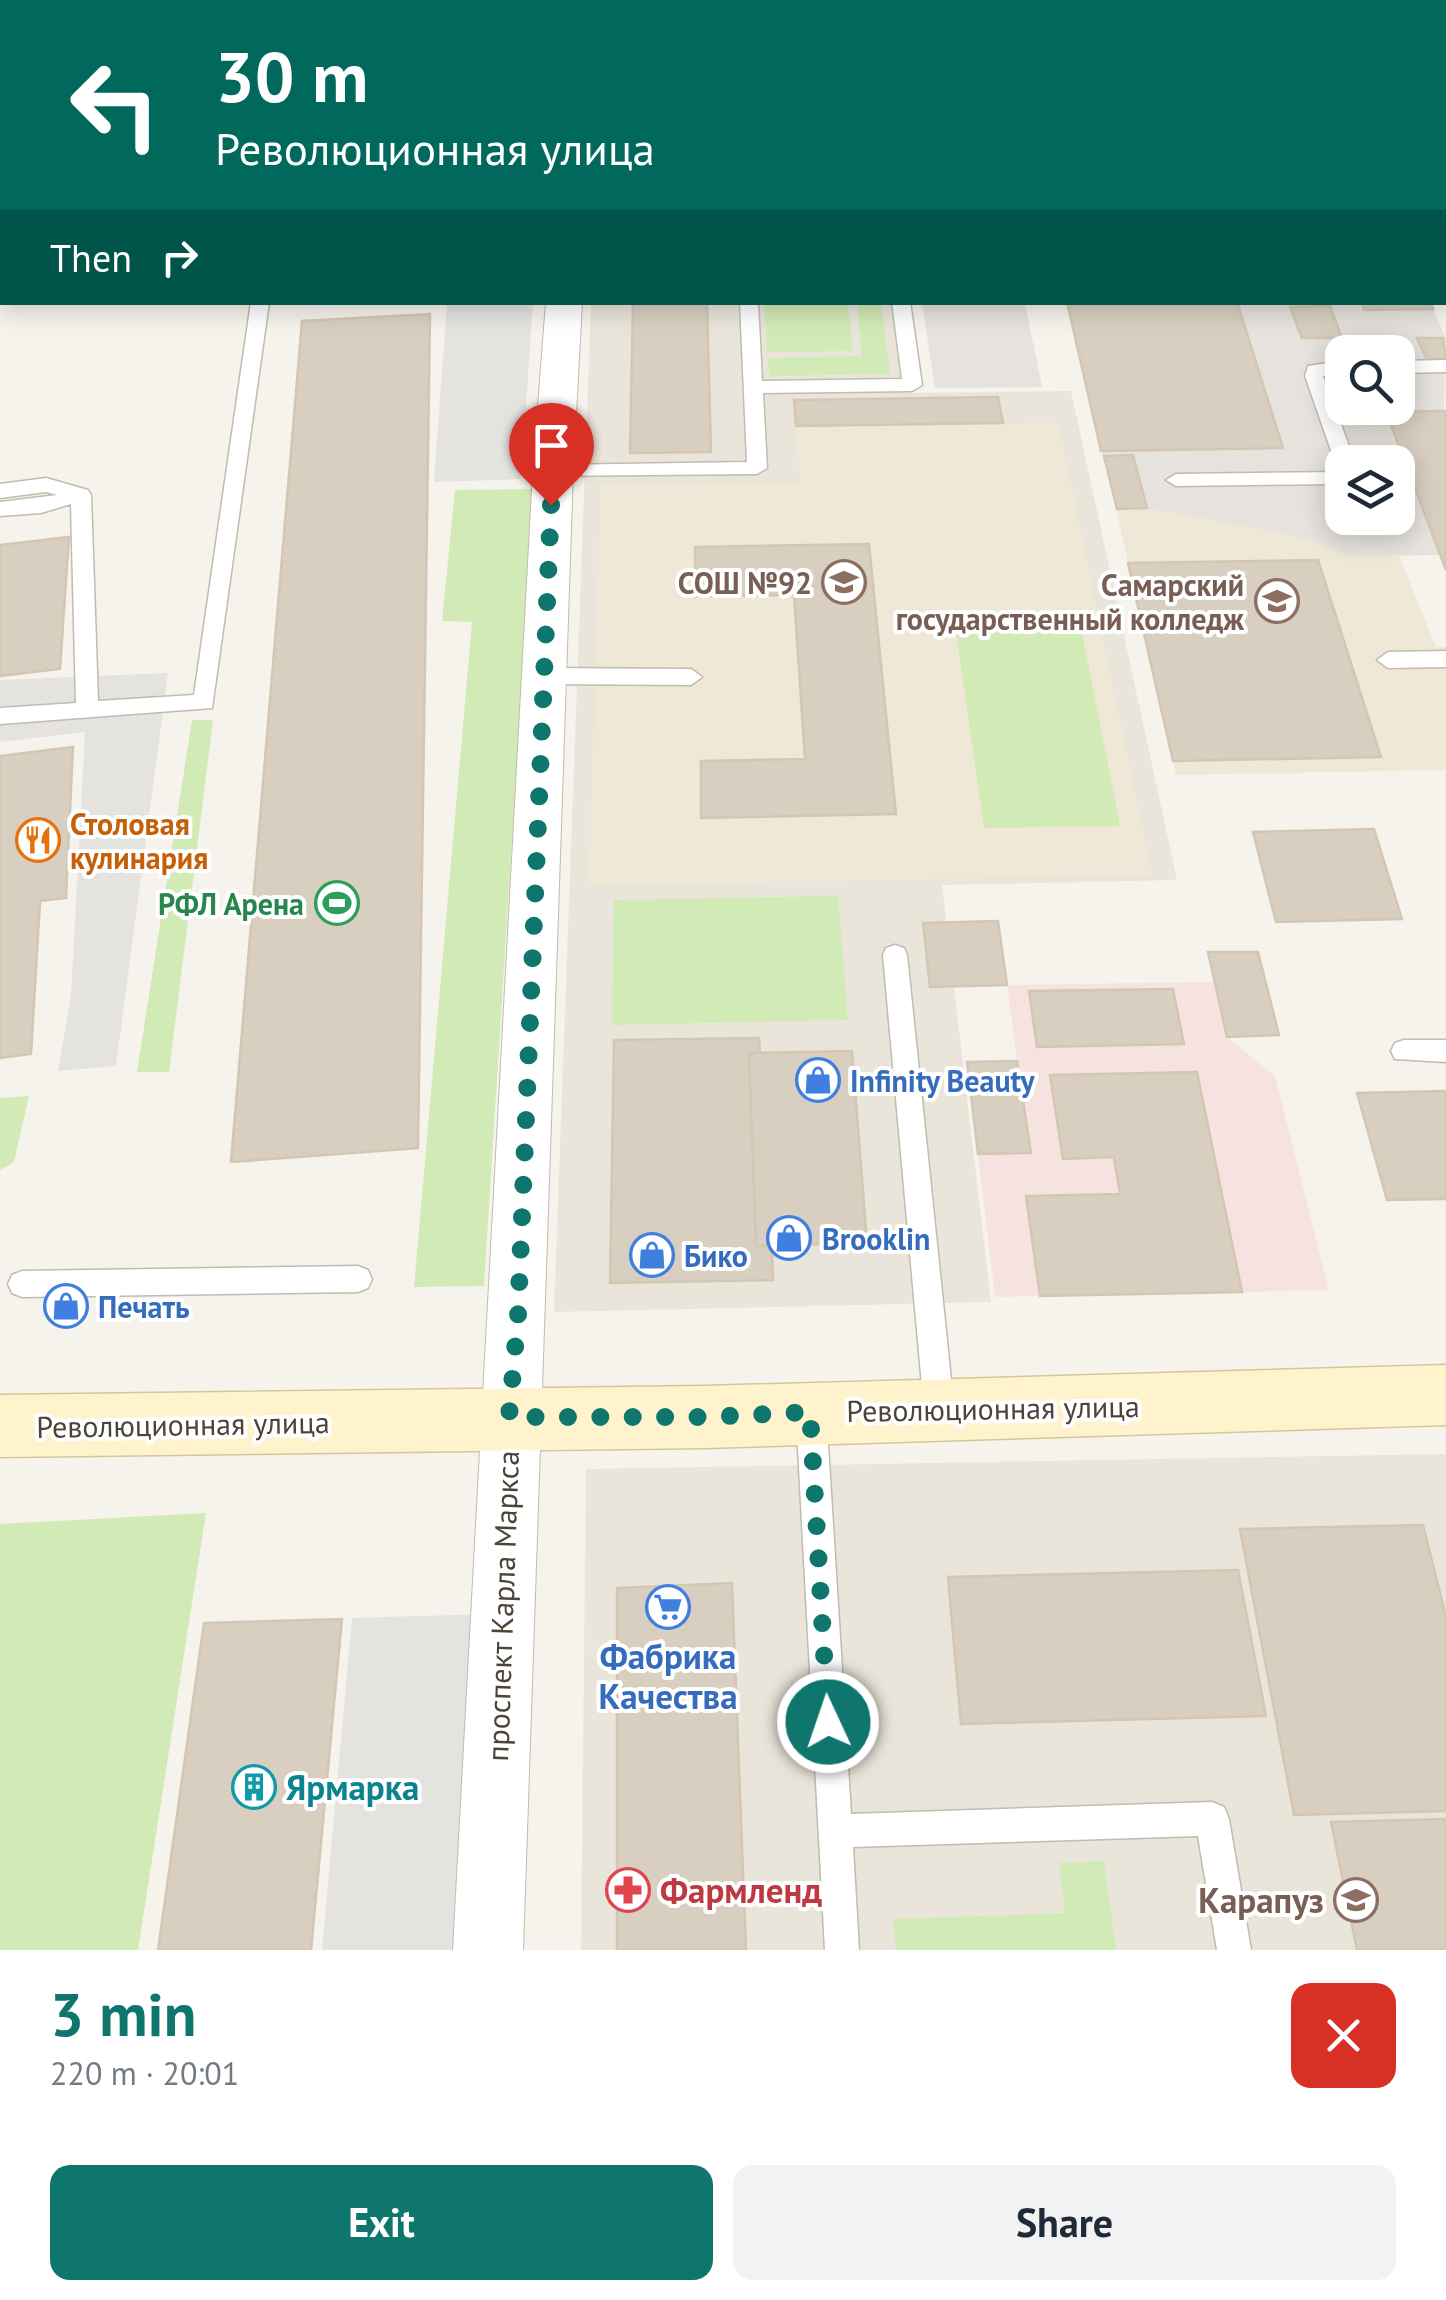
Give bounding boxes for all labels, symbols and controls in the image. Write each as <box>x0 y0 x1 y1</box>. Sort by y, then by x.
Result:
text: 30 m <box>215 31 368 121</box>
icon: left <box>50 40 180 170</box>
text: Революционная улица <box>215 119 655 177</box>
icon: right <box>152 230 207 285</box>
text: Then <box>50 233 132 282</box>
map controls <box>1325 335 1415 535</box>
button: search <box>1325 335 1415 425</box>
pin <box>509 403 594 506</box>
icon: arrive <box>524 418 579 473</box>
button: layers <box>1325 445 1415 535</box>
school or university icon: СОШ №92 <box>821 559 867 605</box>
place label: СОШ №92 <box>678 563 812 602</box>
place label: Самарский государственный колледж <box>896 565 1244 638</box>
school or university icon: Самарский государственный колледж <box>1254 578 1300 624</box>
place label: Столовая кулинария <box>70 804 208 877</box>
restaurant icon: Столовая кулинария <box>15 817 61 863</box>
sports icon: РФЛ Арена <box>314 880 360 926</box>
place label: РФЛ Арена <box>158 884 304 923</box>
shop icon: Infinity Beauty <box>795 1057 841 1103</box>
place label: Infinity Beauty <box>850 1061 1035 1100</box>
shop icon: Brooklin <box>766 1215 812 1261</box>
place label: Brooklin <box>822 1219 930 1258</box>
shop icon: Бико <box>629 1232 675 1278</box>
place label: Бико <box>684 1236 748 1275</box>
shop icon: Печать <box>43 1283 89 1329</box>
place label: Печать <box>98 1287 190 1326</box>
street label: Революционная улица <box>846 1386 1140 1430</box>
street label: Революционная улица <box>36 1402 330 1446</box>
street label: проспект Карла Маркса <box>477 1450 527 1762</box>
supermarket icon: Фабрика Качества <box>645 1584 691 1630</box>
place label: Фабрика Качества <box>599 1633 738 1719</box>
position arrow <box>776 1670 880 1774</box>
building icon: Ярмарка <box>231 1764 277 1810</box>
place label: Ярмарка <box>286 1764 419 1810</box>
pharmacy icon: Фармленд <box>605 1867 651 1913</box>
place label: Фармленд <box>660 1867 822 1913</box>
place label: Карапуз <box>1198 1877 1324 1923</box>
school or university icon: Карапуз <box>1333 1877 1379 1923</box>
text: 3 min <box>50 1975 196 2053</box>
button: close <box>1291 1983 1396 2088</box>
text: 220 m · 20:01 <box>50 2052 239 2094</box>
button: Exit <box>50 2165 713 2280</box>
button: Share <box>733 2165 1396 2280</box>

